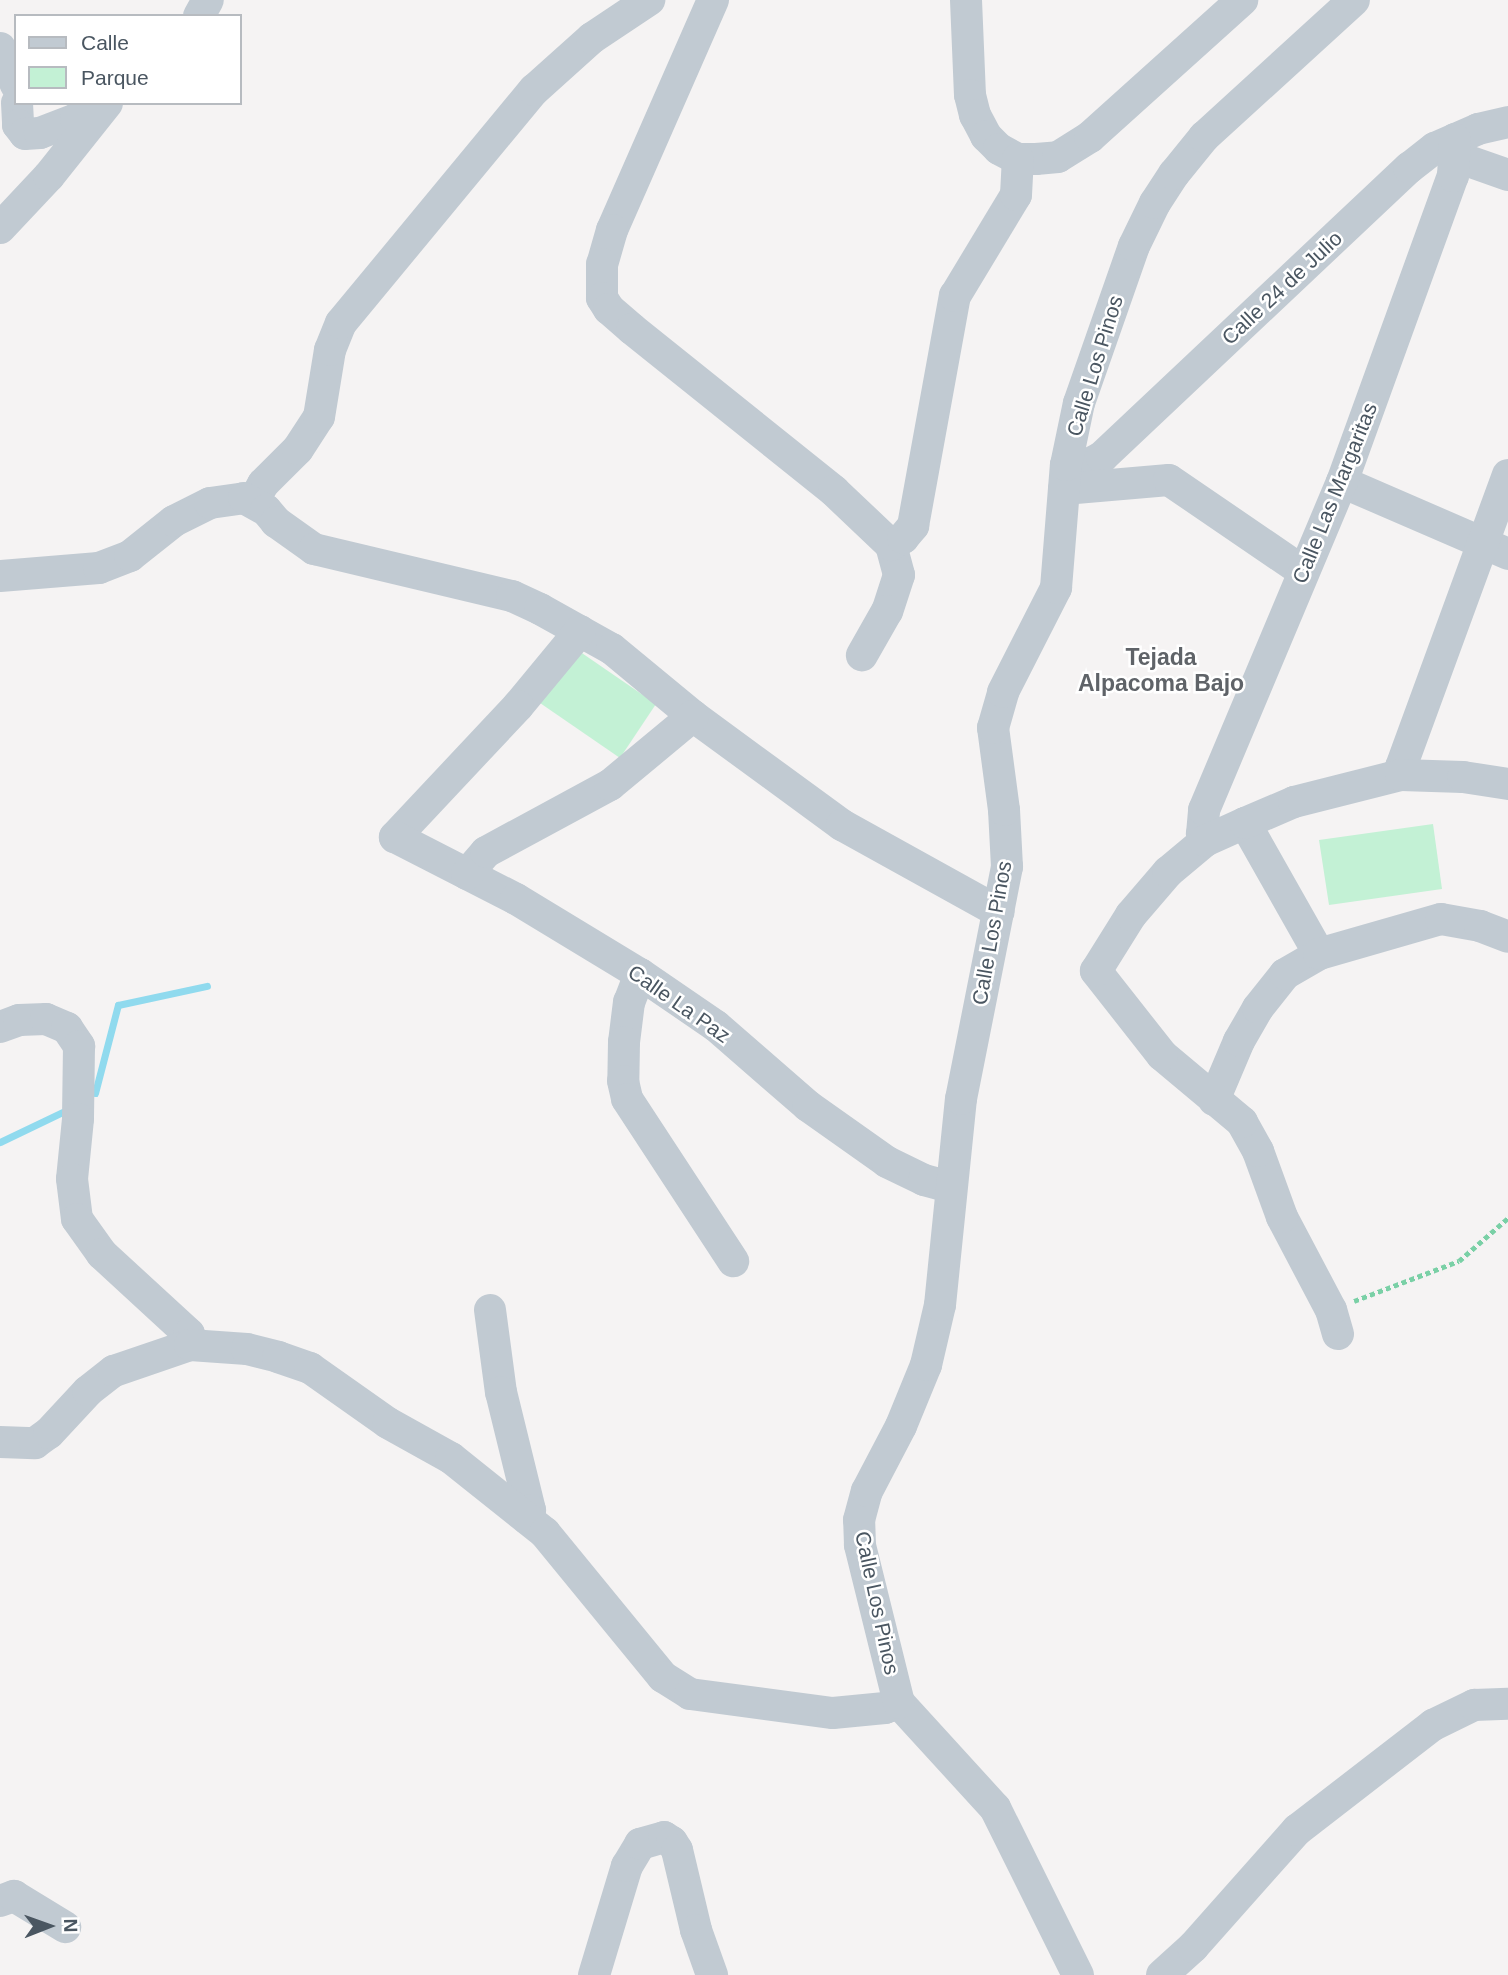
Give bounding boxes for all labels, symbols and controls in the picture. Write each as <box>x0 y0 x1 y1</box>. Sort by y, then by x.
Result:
legend <box>14 14 242 105</box>
text: Calle <box>81 31 129 54</box>
text: Parque <box>81 66 149 89</box>
street label: Calle 24 de Julio <box>1217 226 1347 350</box>
street label: Calle Los Pinos <box>1062 293 1128 439</box>
street label: Calle Las Margaritas <box>1287 399 1383 587</box>
district label: Tejada Alpacoma Bajo <box>1078 643 1244 697</box>
street label: Calle Los Pinos <box>967 859 1017 1007</box>
street label: Calle La Paz <box>623 960 735 1048</box>
street label: Calle Los Pinos <box>850 1529 904 1677</box>
north arrow <box>14 1891 84 1961</box>
text: N <box>60 1919 81 1933</box>

